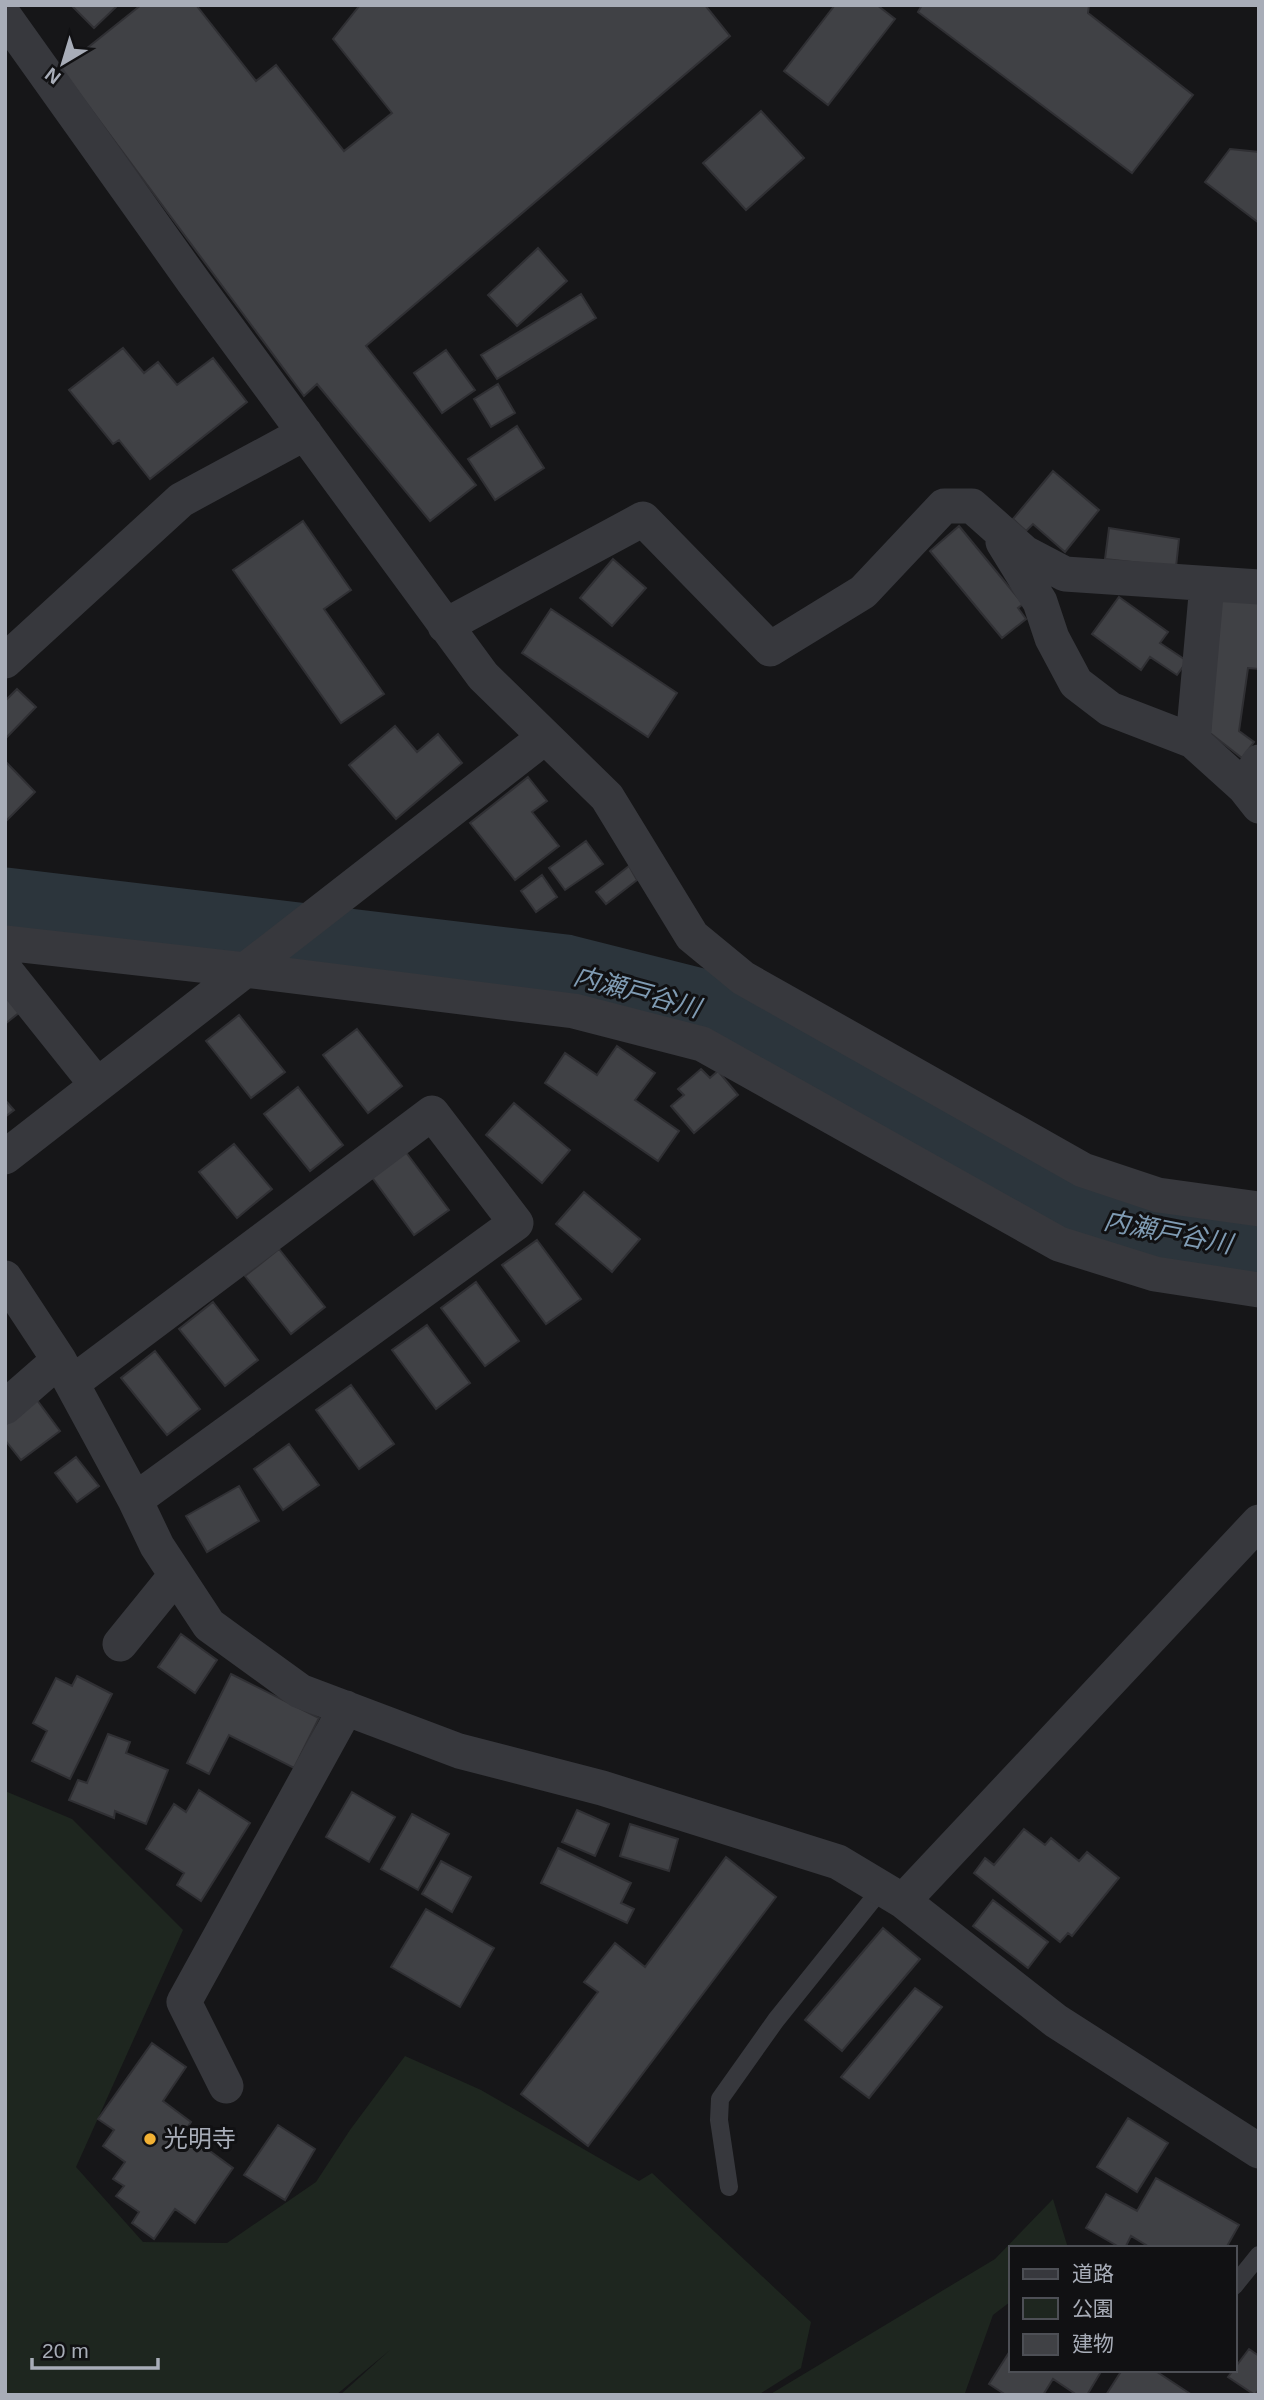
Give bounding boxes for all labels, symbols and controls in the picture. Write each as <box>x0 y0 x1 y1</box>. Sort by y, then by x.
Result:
north arrow <box>28 28 98 98</box>
text: N <box>41 64 65 89</box>
water label: 内瀬戸谷川 <box>570 961 707 1024</box>
water label: 内瀬戸谷川 <box>1101 1205 1238 1260</box>
place label: 光明寺 <box>164 2125 236 2152</box>
marker: 光明寺 <box>142 2131 158 2147</box>
legend <box>1009 2246 1236 2372</box>
text: 道路 <box>1072 2262 1114 2285</box>
text: 公園 <box>1072 2297 1114 2320</box>
scale bar <box>32 2326 158 2370</box>
text: 建物 <box>1072 2332 1114 2355</box>
text: 20 m <box>42 2339 89 2362</box>

